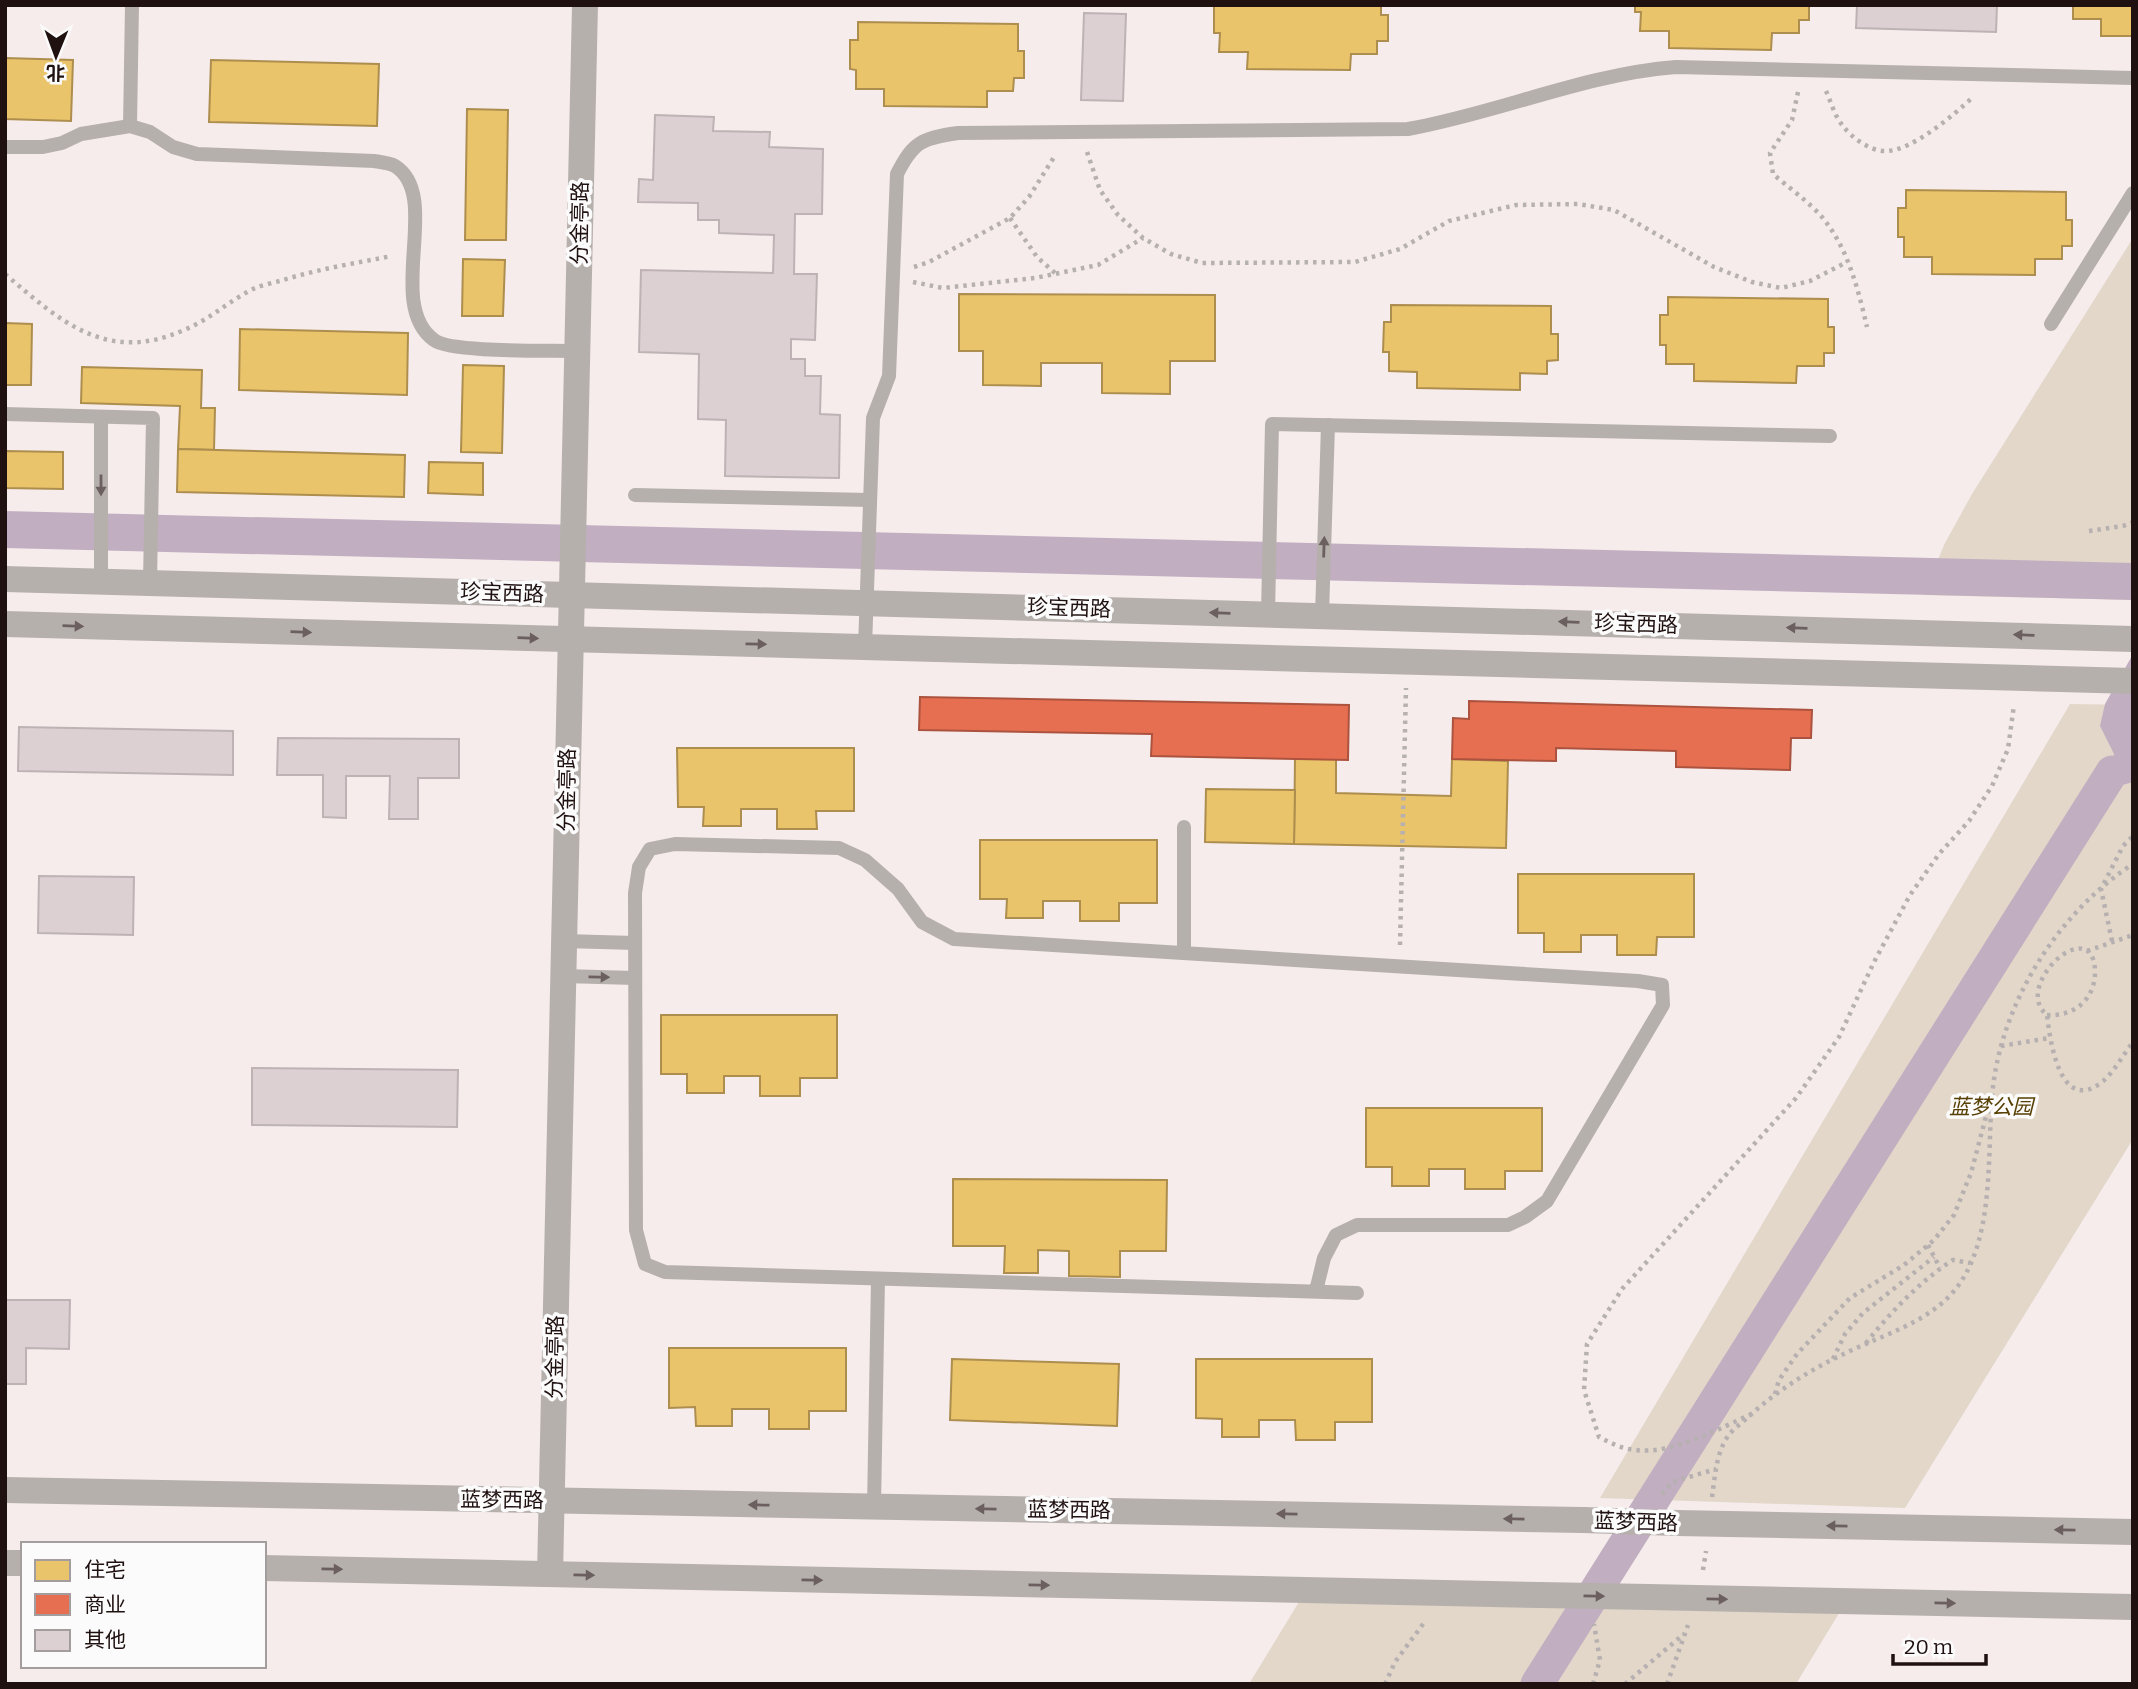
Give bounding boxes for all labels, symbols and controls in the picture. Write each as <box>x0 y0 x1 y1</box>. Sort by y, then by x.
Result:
north arrow <box>21 21 91 91</box>
text: 北 <box>46 61 65 84</box>
street label: 分金亭路 <box>566 181 594 265</box>
one-way arrow <box>95 474 107 496</box>
one-way arrow <box>1318 536 1330 558</box>
street label: 珍宝西路 <box>460 579 544 607</box>
street label: 珍宝西路 <box>1027 594 1111 622</box>
one-way arrow <box>1208 607 1230 618</box>
street label: 珍宝西路 <box>1594 610 1678 638</box>
one-way arrow <box>1558 617 1580 628</box>
one-way arrow <box>63 620 85 632</box>
one-way arrow <box>1786 623 1808 634</box>
one-way arrow <box>290 626 312 638</box>
one-way arrow <box>2013 629 2035 640</box>
one-way arrow <box>518 633 540 644</box>
one-way arrow <box>745 638 767 650</box>
street label: 分金亭路 <box>553 748 581 832</box>
one-way arrow <box>588 971 610 982</box>
park label: 蓝梦公园 <box>1949 1094 2036 1120</box>
street label: 分金亭路 <box>541 1315 569 1399</box>
street label: 蓝梦西路 <box>460 1486 544 1514</box>
street label: 蓝梦西路 <box>1027 1496 1111 1524</box>
one-way arrow <box>747 1499 769 1510</box>
one-way arrow <box>975 1503 997 1515</box>
street label: 蓝梦西路 <box>1594 1508 1678 1536</box>
one-way arrow <box>1276 1509 1298 1520</box>
one-way arrow <box>1503 1513 1525 1525</box>
one-way arrow <box>1826 1520 1848 1532</box>
one-way arrow <box>2053 1525 2075 1536</box>
legend <box>21 1542 266 1668</box>
text: 住宅 <box>84 1557 126 1583</box>
one-way arrow <box>322 1564 344 1575</box>
one-way arrow <box>574 1569 596 1581</box>
one-way arrow <box>801 1574 823 1585</box>
one-way arrow <box>1029 1579 1051 1590</box>
one-way arrow <box>1584 1590 1606 1602</box>
text: 商业 <box>84 1592 126 1618</box>
one-way arrow <box>1707 1593 1729 1604</box>
one-way arrow <box>1934 1598 1956 1609</box>
scale bar <box>1893 1622 1986 1666</box>
text: 其他 <box>84 1627 126 1653</box>
text: 20 m <box>1904 1634 1953 1660</box>

